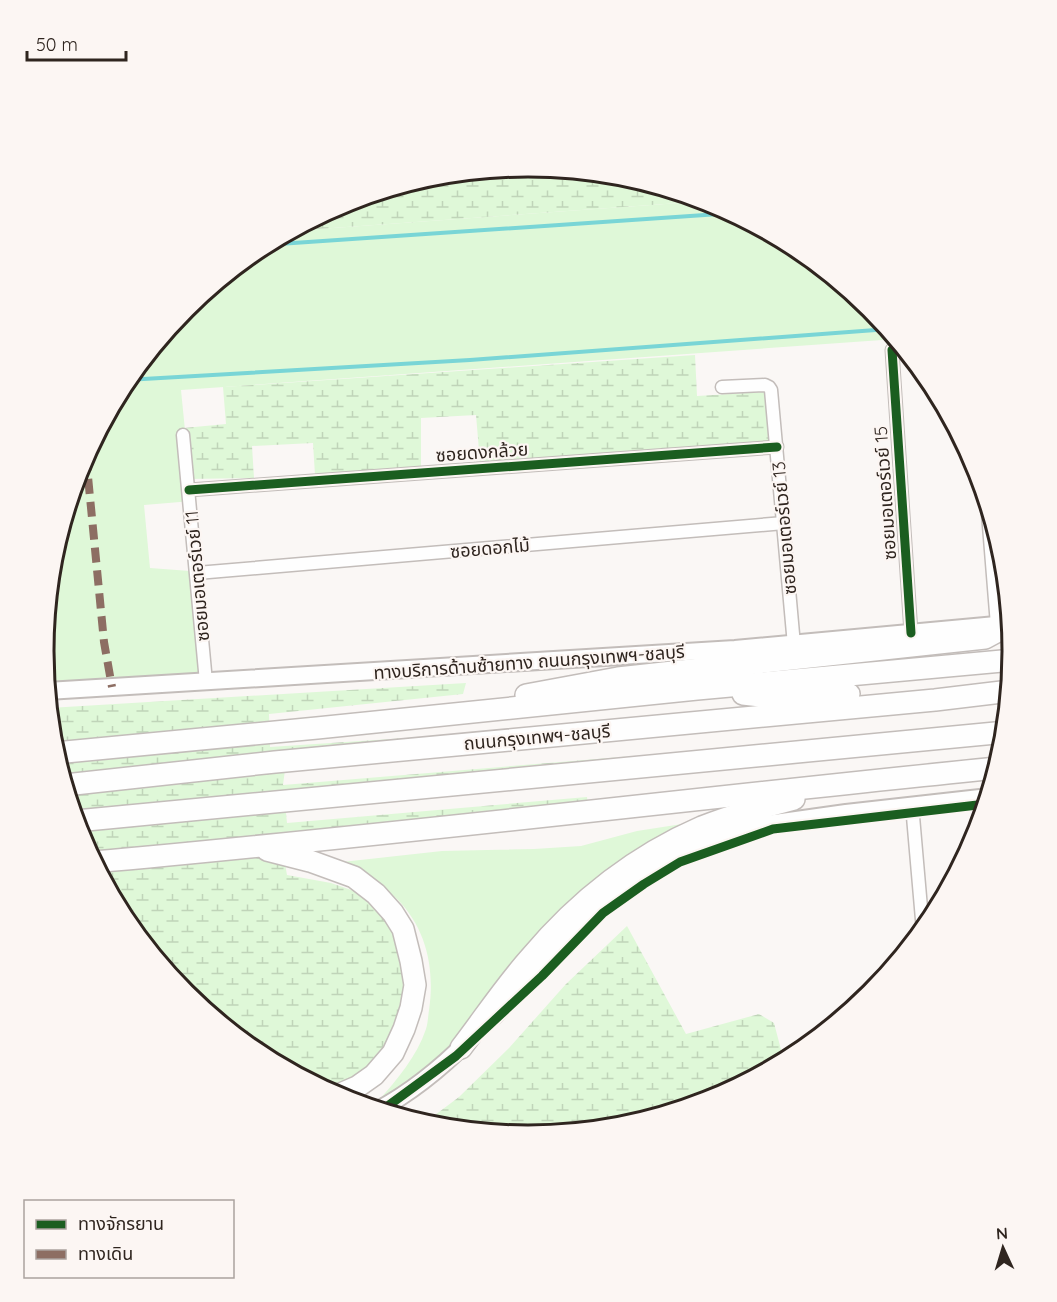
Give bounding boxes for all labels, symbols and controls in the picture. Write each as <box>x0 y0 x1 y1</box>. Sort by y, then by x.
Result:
scale bar <box>27 24 126 62</box>
text: 50 m <box>36 33 78 56</box>
street label: ซอยมอเตอร์เวย์ 15 <box>869 425 901 561</box>
street label: ซอยดงกล้วย <box>435 437 529 467</box>
street label: ซอยมอเตอร์เวย์ 13 <box>767 460 801 596</box>
street label: ซอยมอเตอร์เวย์ 11 <box>180 510 214 642</box>
street label: ซอยดอกไม้ <box>449 533 531 563</box>
street label: ทางบริการด้านซ้ายทาง ถนนกรุงเทพฯ-ชลบุรี <box>373 640 686 684</box>
street label: ถนนกรุงเทพฯ-ชลบุรี <box>463 719 611 755</box>
legend <box>24 1200 234 1278</box>
text: ทางจักรยาน <box>78 1212 164 1235</box>
north arrow <box>973 1218 1033 1278</box>
text: N <box>995 1223 1009 1243</box>
text: ทางเดิน <box>78 1242 133 1265</box>

